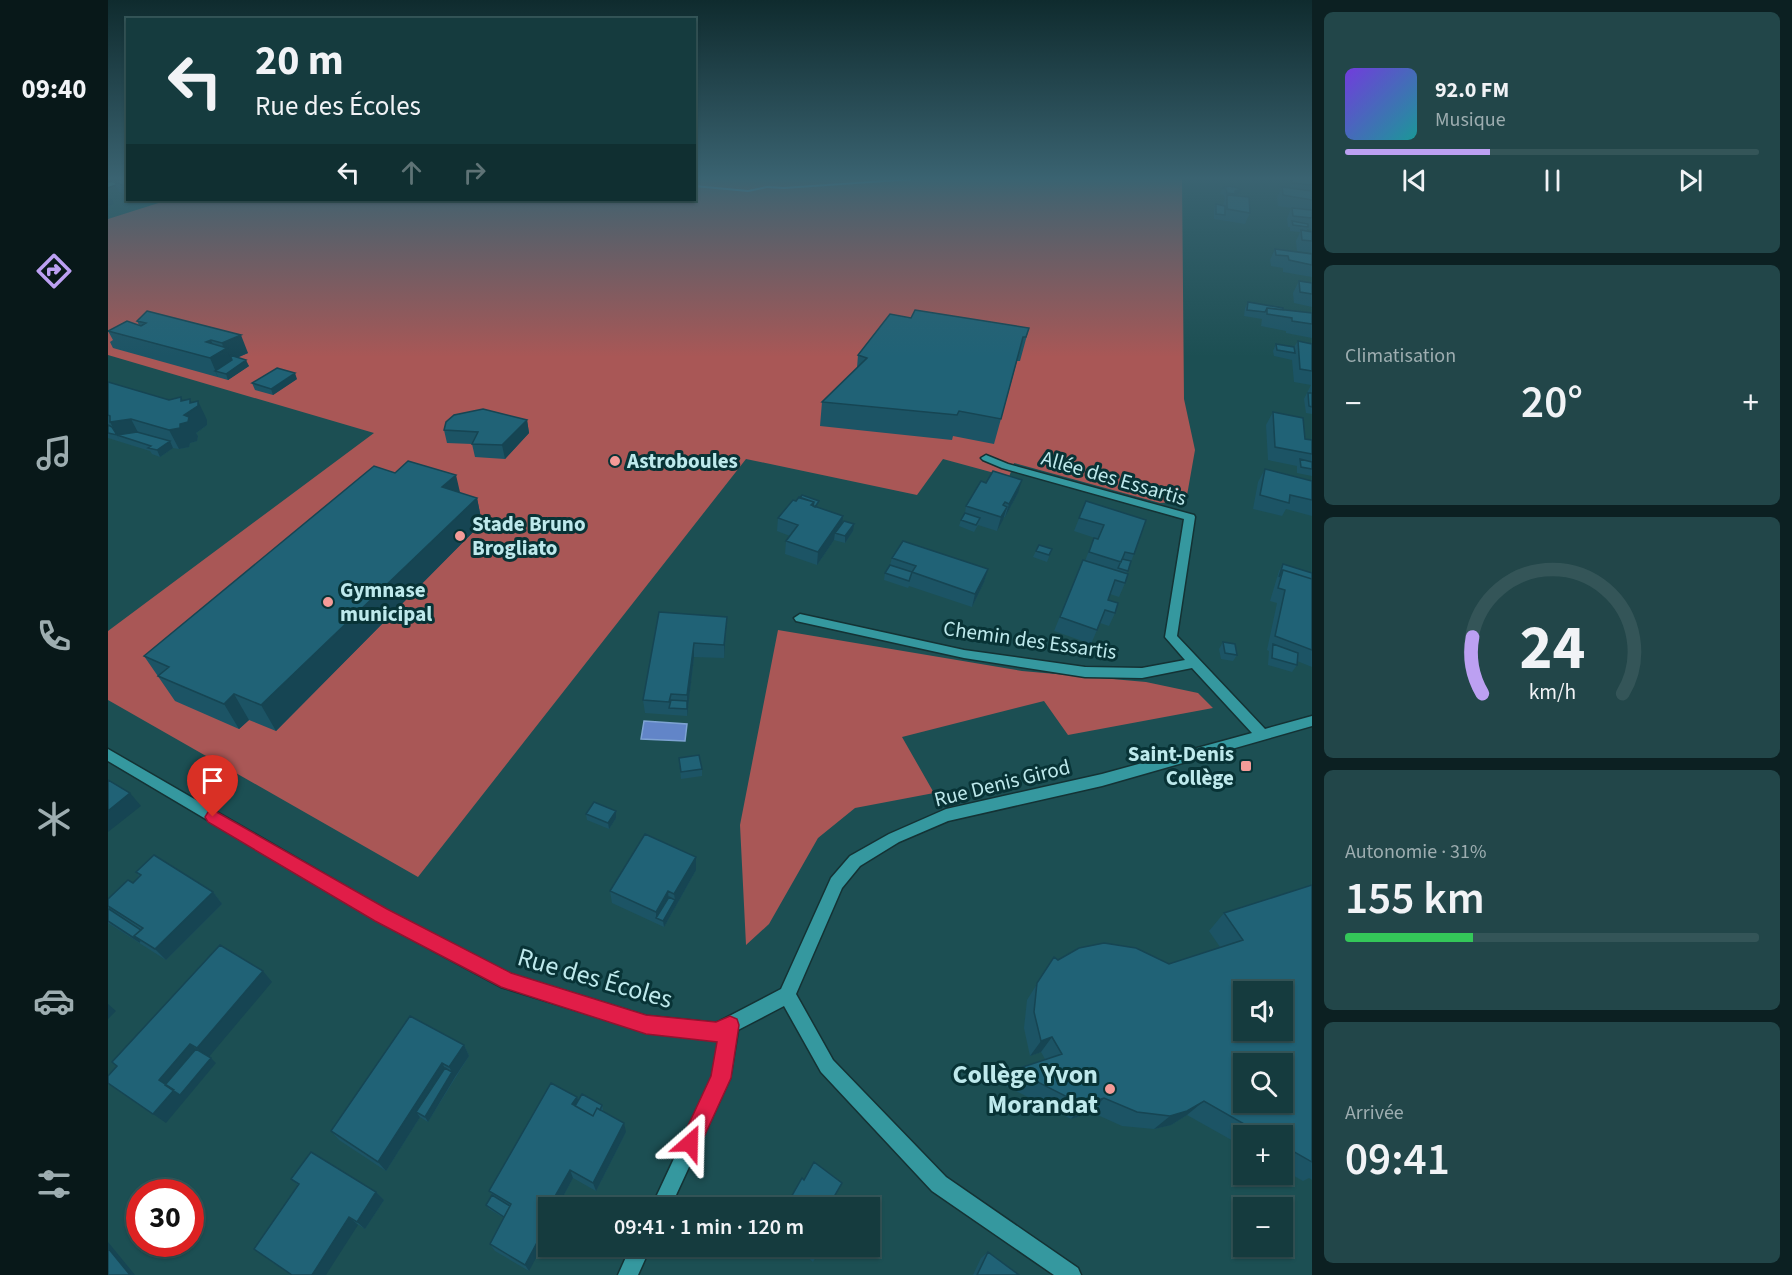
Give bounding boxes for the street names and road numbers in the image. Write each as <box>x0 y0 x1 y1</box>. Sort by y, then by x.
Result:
street label: Allée des Essartis <box>1038 443 1190 513</box>
street label: Chemin des Essartis <box>941 613 1119 667</box>
street label: Rue Denis Girod <box>931 752 1073 814</box>
street label: Rue des Écoles <box>513 938 677 1018</box>

